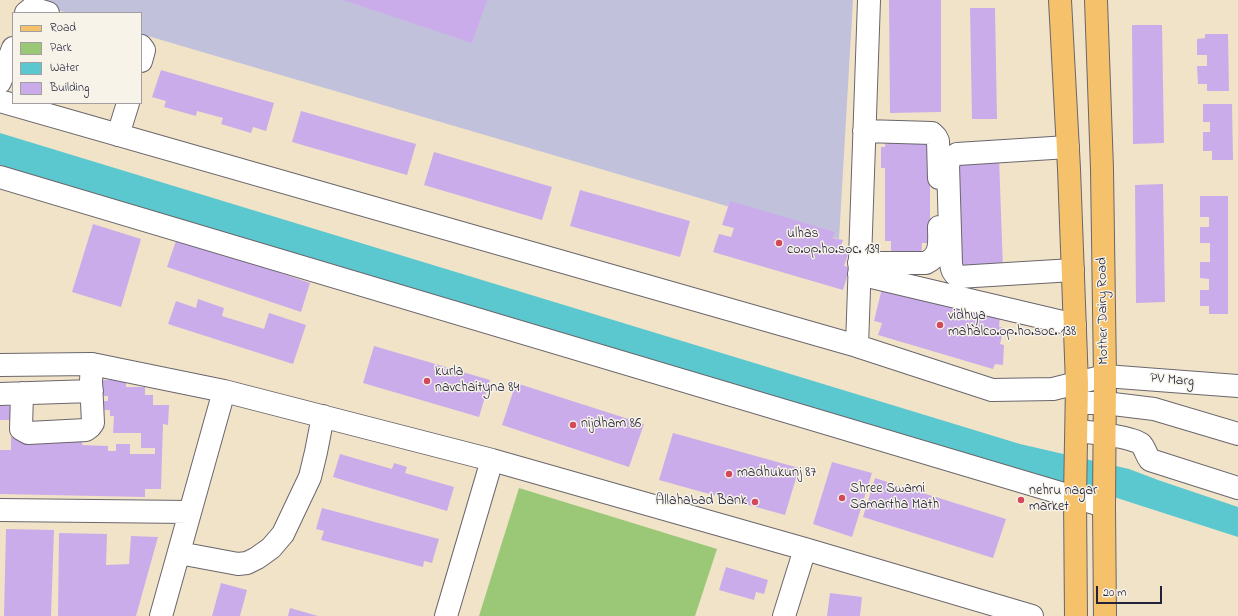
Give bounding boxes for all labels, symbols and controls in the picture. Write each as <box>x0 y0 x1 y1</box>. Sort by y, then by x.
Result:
legend <box>12 12 142 104</box>
text: Road <box>50 19 76 37</box>
text: Park <box>50 39 72 57</box>
text: Water <box>50 59 79 77</box>
text: Building <box>50 79 89 97</box>
place label: ulhas co.op.ho.soc. 139 <box>787 227 879 260</box>
marker: ulhas co.op.ho.soc. 139 <box>774 238 784 248</box>
street label: Mother Dairy Road <box>1095 257 1113 365</box>
place label: vidhya mahalco.op.ho.soc. 138 <box>948 309 1076 342</box>
marker: vidhya mahalco.op.ho.soc. 138 <box>935 320 945 330</box>
place label: kurla navchaityna 84 <box>435 365 519 398</box>
street label: PV Marg <box>1149 371 1195 391</box>
marker: kurla navchaityna 84 <box>422 376 432 386</box>
place label: nijdham 86 <box>581 417 641 433</box>
marker: nijdham 86 <box>568 420 578 430</box>
place label: madhukunj 87 <box>737 466 816 482</box>
marker: madhukunj 87 <box>724 469 734 479</box>
place label: Shree Swami Samartha Math <box>850 482 939 514</box>
place label: nehru nagar market <box>1029 484 1097 516</box>
marker: Shree Swami Samartha Math <box>837 493 847 503</box>
place label: Allahabad Bank <box>656 494 747 510</box>
marker: nehru nagar market <box>1016 495 1026 505</box>
marker: Allahabad Bank <box>750 497 760 507</box>
scale bar <box>1098 578 1164 604</box>
text: 20 m <box>1103 584 1126 602</box>

